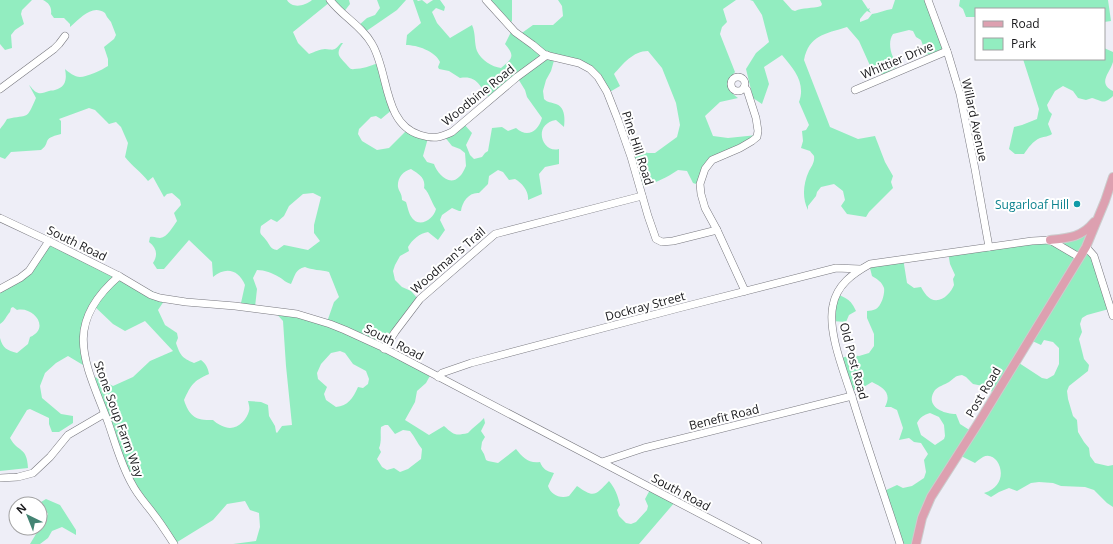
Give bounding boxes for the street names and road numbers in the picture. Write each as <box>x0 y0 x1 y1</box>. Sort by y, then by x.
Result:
street label: Whittier Drive <box>858 37 936 83</box>
street label: Woodbine Road <box>438 60 518 130</box>
street label: Willard Avenue <box>958 77 992 163</box>
street label: Pine Hill Road <box>618 109 658 187</box>
street label: South Road <box>44 221 110 265</box>
street label: Woodman's Trail <box>407 223 489 297</box>
street label: Dockray Street <box>603 287 687 325</box>
street label: South Road <box>361 320 427 364</box>
street label: Old Post Road <box>836 321 872 401</box>
street label: Stone Soup Farm Way <box>90 358 148 480</box>
street label: Post Road <box>961 364 1005 420</box>
street label: Benefit Road <box>687 400 761 434</box>
street label: South Road <box>649 469 713 515</box>

